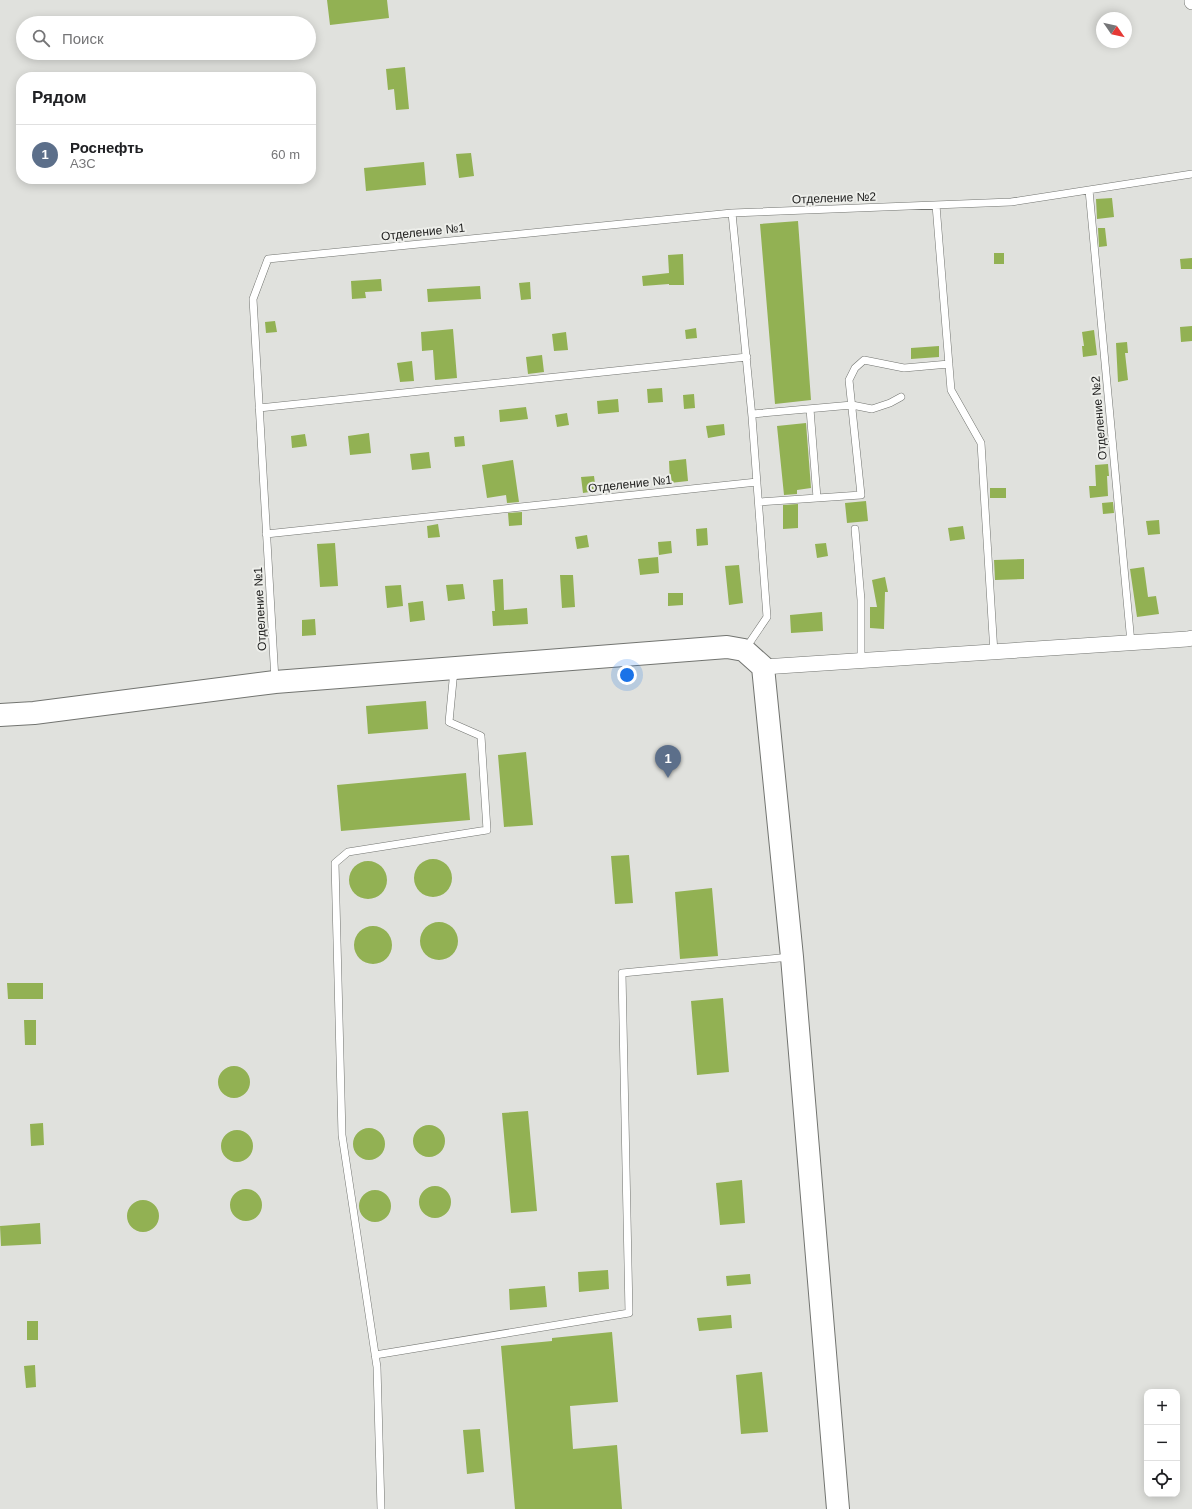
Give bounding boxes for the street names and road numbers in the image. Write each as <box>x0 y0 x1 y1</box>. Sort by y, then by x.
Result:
street label: Отделение №2 <box>792 190 877 206</box>
street label: Отделение №1 <box>380 221 466 243</box>
street label: Отделение №2 <box>1088 375 1110 461</box>
street label: Отделение №1 <box>587 473 673 495</box>
street label: Отделение №1 <box>251 566 269 651</box>

